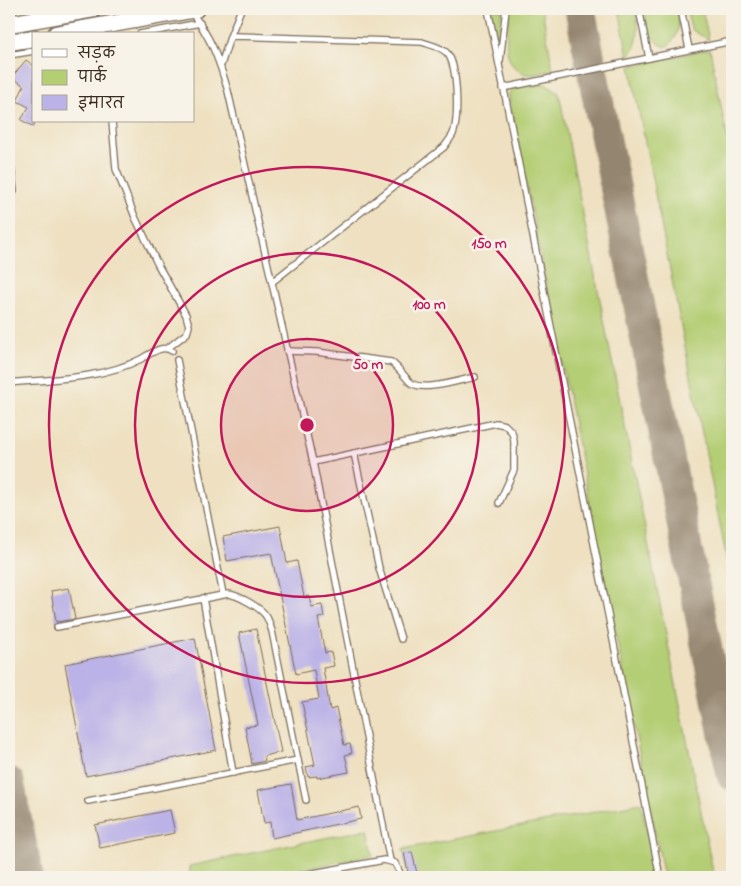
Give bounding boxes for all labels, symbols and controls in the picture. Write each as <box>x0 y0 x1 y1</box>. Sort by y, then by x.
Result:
legend <box>32 32 195 122</box>
text: सड़क <box>77 43 116 65</box>
text: पार्क <box>77 65 108 89</box>
text: इमारत <box>78 93 125 115</box>
text: 150 m <box>471 233 507 255</box>
text: 100 m <box>412 294 446 316</box>
text: 50 m <box>353 354 384 376</box>
centre of rings <box>298 416 316 434</box>

